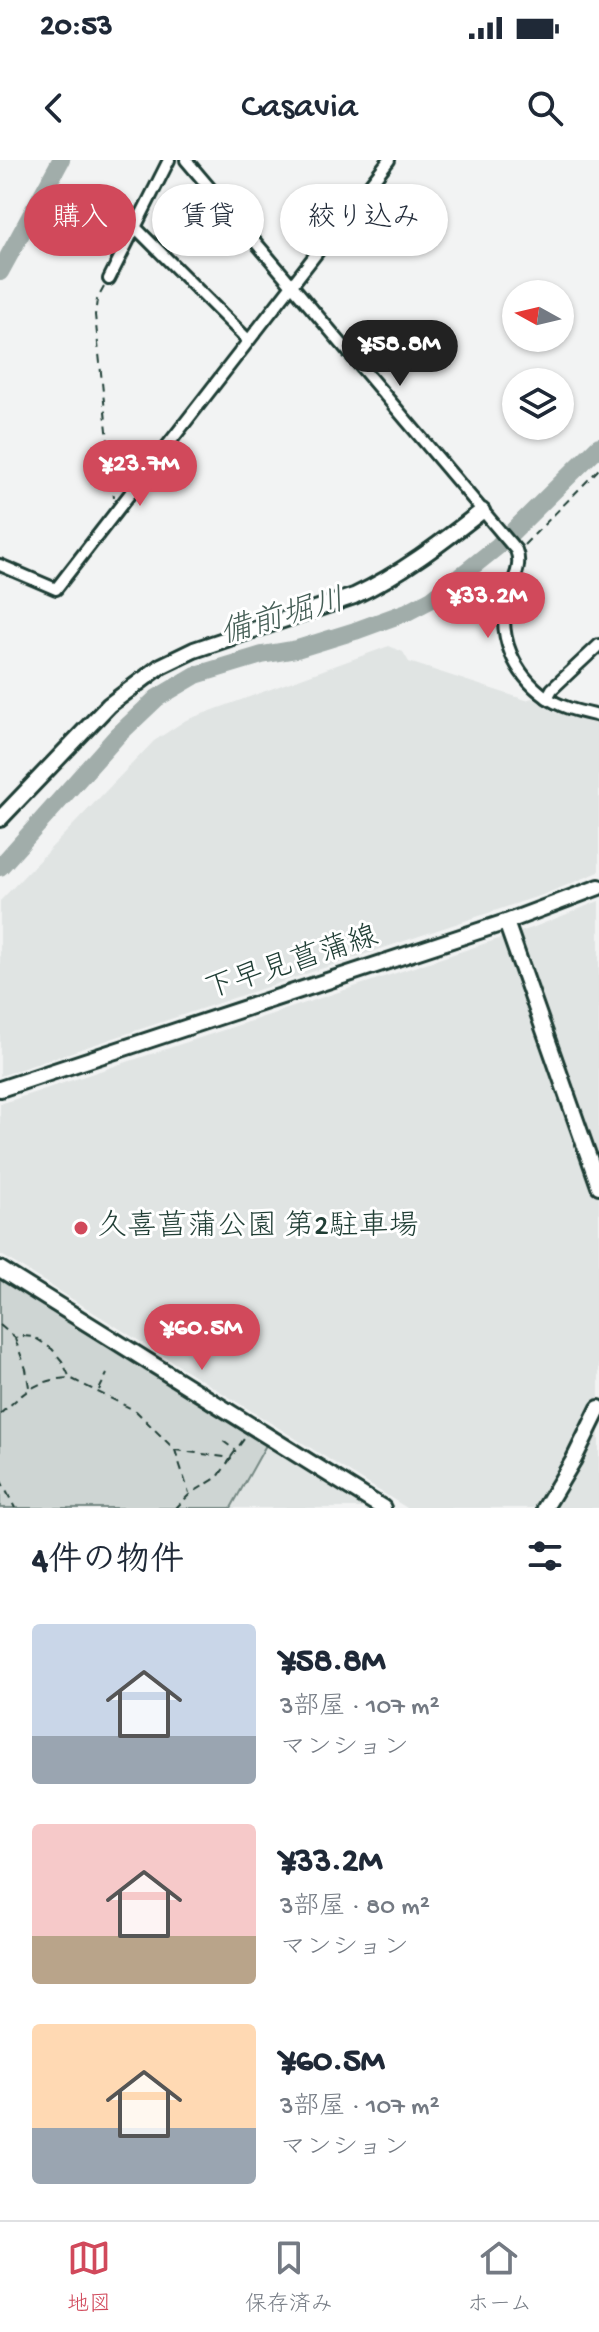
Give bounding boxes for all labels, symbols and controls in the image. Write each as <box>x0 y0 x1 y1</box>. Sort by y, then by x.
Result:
text: 20:53 <box>40 11 113 46</box>
icon: back <box>32 86 76 130</box>
icon: search <box>523 86 567 130</box>
text: Casavia <box>241 87 358 130</box>
chip: 購入 <box>24 184 136 256</box>
chip: 賃貸 <box>152 184 264 256</box>
chip: 絞り込み <box>280 184 448 256</box>
north arrow <box>502 280 574 352</box>
map controls <box>502 280 574 440</box>
pin: ¥58.8M <box>335 320 465 388</box>
text: ¥58.8M <box>360 330 440 361</box>
button: layers <box>502 368 574 440</box>
pin: ¥23.7M <box>75 440 205 508</box>
text: ¥23.7M <box>101 450 179 481</box>
pin: ¥33.2M <box>423 572 553 640</box>
water label: 備前堀川 <box>216 582 350 655</box>
text: ¥33.2M <box>449 582 527 613</box>
street label: 下早見菖蒲線 <box>200 919 383 1009</box>
place label: 久喜菖蒲公園 第2駐車場 <box>97 1209 419 1246</box>
marker: 久喜菖蒲公園 第2駐車場 <box>72 1219 90 1237</box>
pin: ¥60.5M <box>137 1304 267 1372</box>
text: ¥60.5M <box>162 1314 242 1345</box>
icon: filters <box>523 1534 567 1578</box>
text: 4件の物件 <box>32 1543 184 1583</box>
text: ¥58.8M <box>280 1643 385 1683</box>
icon: home <box>96 1656 192 1752</box>
text: 3部屋 · 107 m² <box>280 1693 440 1724</box>
text: マンション <box>280 1734 409 1765</box>
text: ¥33.2M <box>280 1843 382 1883</box>
icon: home <box>96 1856 192 1952</box>
text: 3部屋 · 80 m² <box>280 1893 430 1924</box>
text: マンション <box>280 1934 409 1965</box>
text: ¥60.5M <box>280 2043 384 2083</box>
icon: home <box>96 2056 192 2152</box>
text: 3部屋 · 107 m² <box>280 2093 440 2124</box>
text: マンション <box>280 2134 409 2165</box>
tab: 地図 <box>67 2236 111 2319</box>
tab: 保存済み <box>245 2236 333 2319</box>
tab: ホーム <box>467 2236 532 2319</box>

